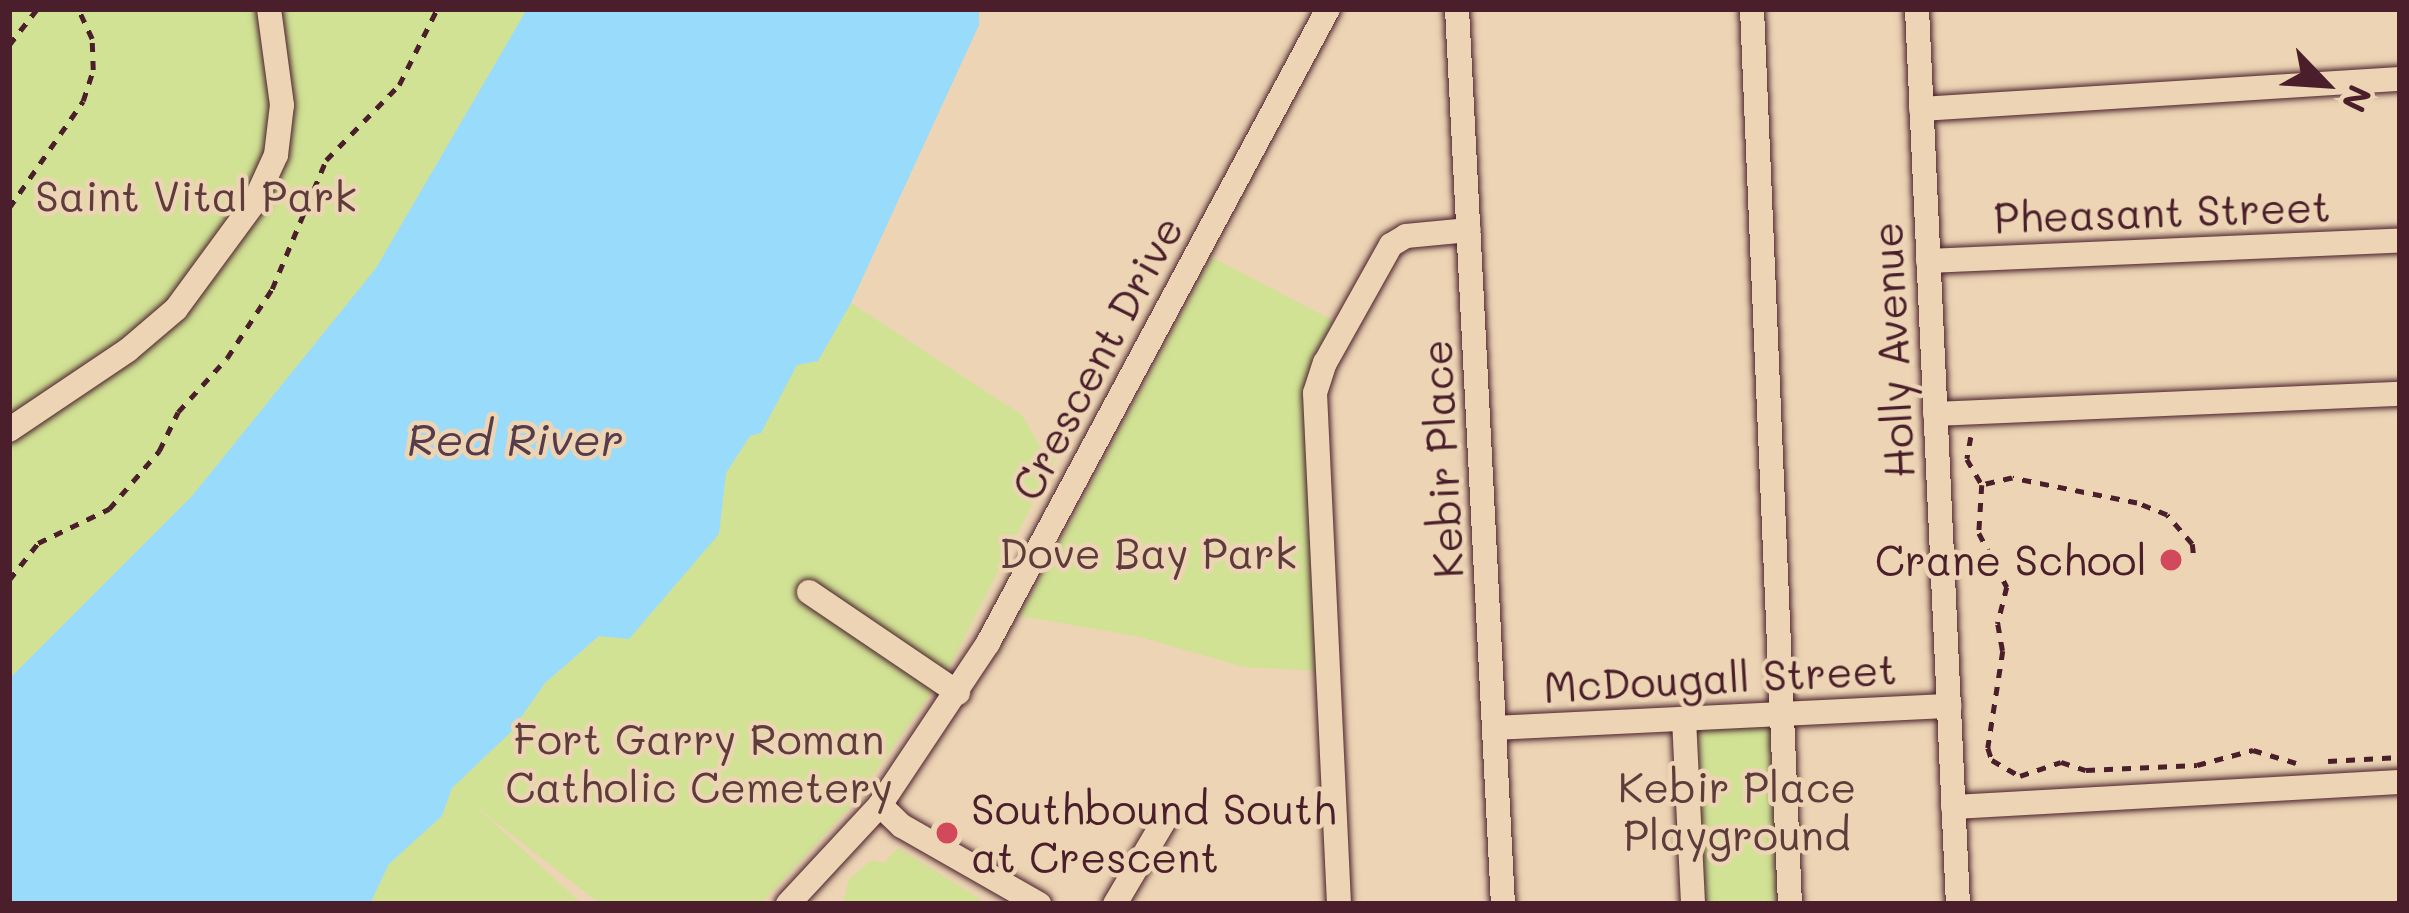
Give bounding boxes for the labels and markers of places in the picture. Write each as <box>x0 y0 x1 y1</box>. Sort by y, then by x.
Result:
place label: Crane School <box>1875 535 2147 585</box>
marker: Crane School <box>2158 547 2184 573</box>
place label: Southbound South at Crescent <box>971 784 1336 882</box>
marker: Southbound South at Crescent <box>934 820 960 846</box>

